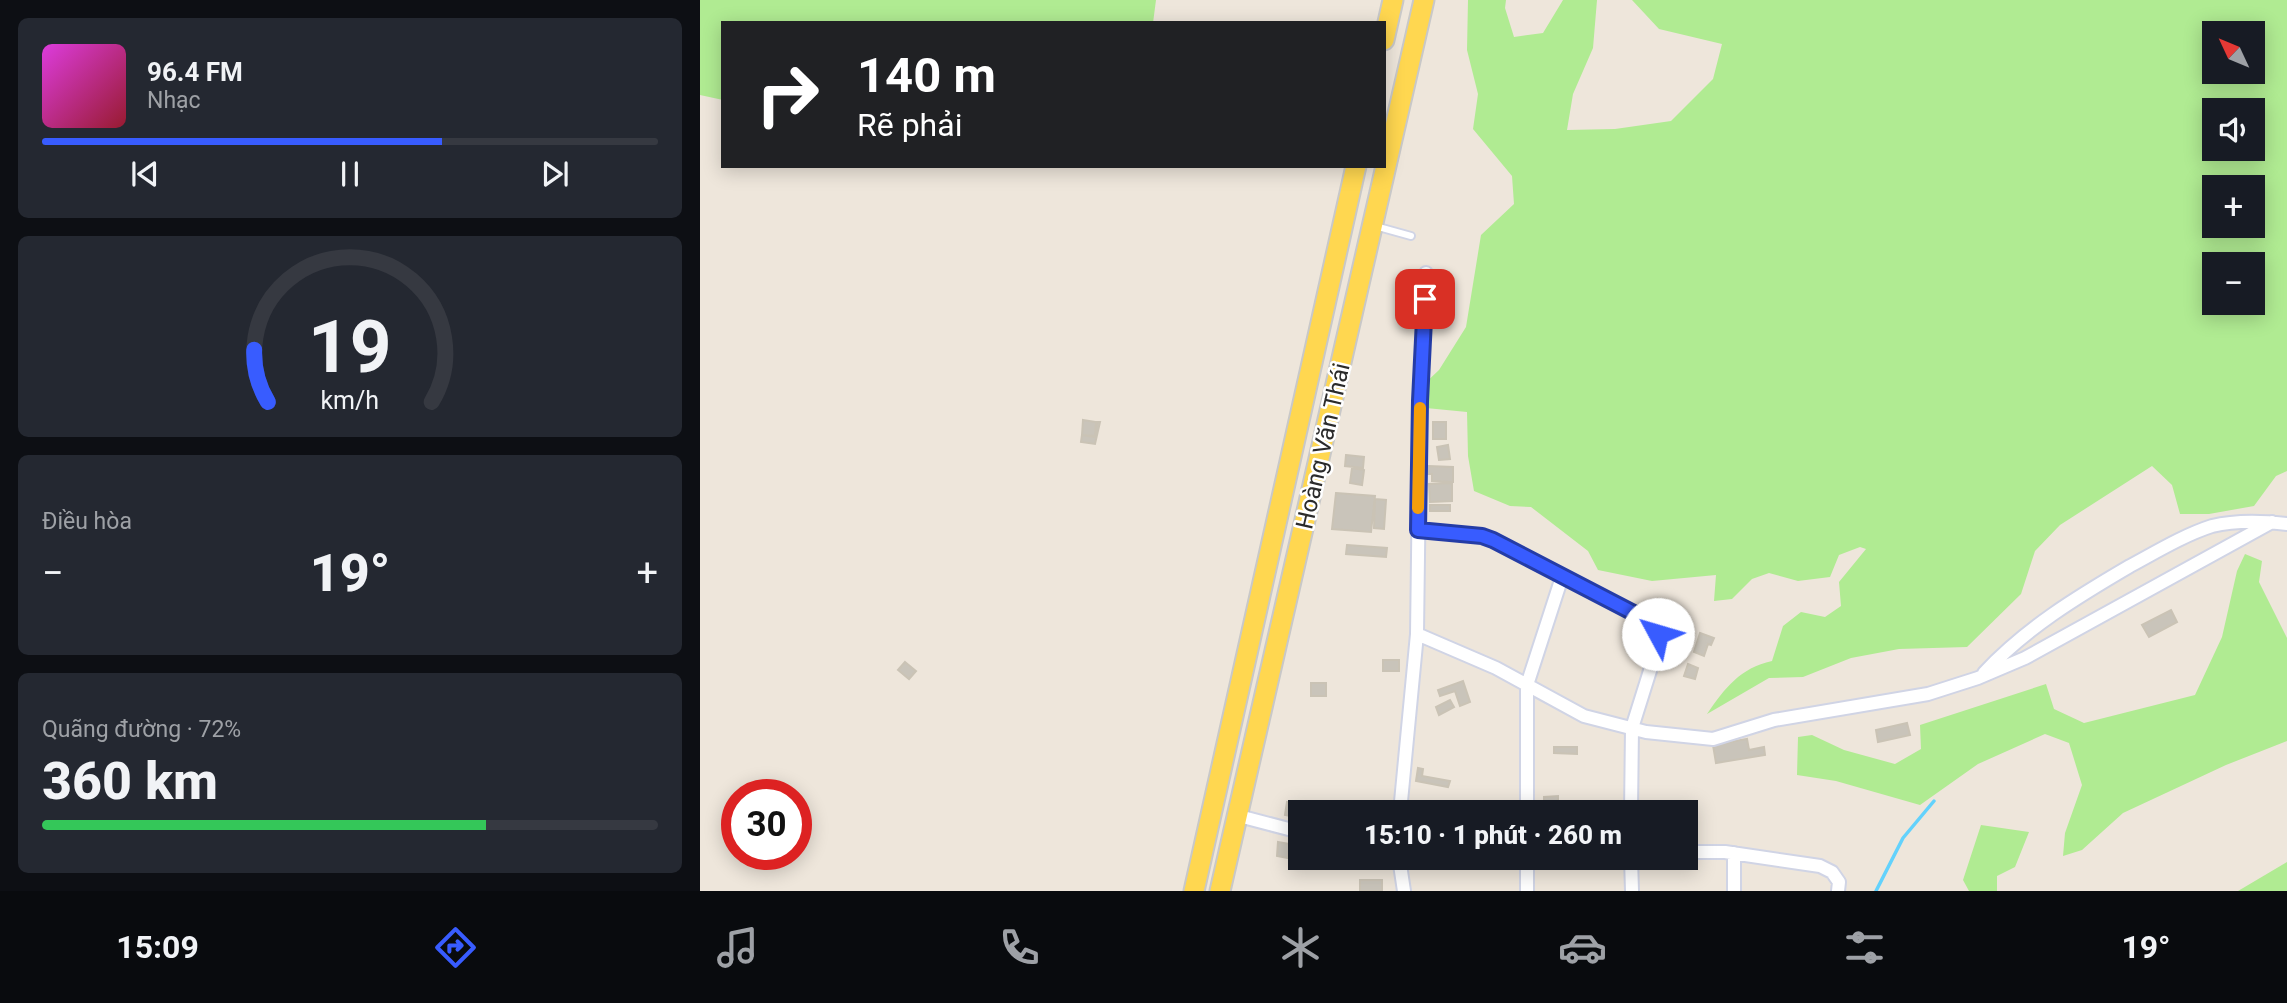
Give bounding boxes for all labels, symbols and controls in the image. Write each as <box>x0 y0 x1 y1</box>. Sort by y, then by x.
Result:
north arrow <box>2202 21 2264 84</box>
map controls <box>2202 21 2265 315</box>
text: 140 m <box>857 47 996 104</box>
icon: right <box>742 49 833 140</box>
text: 96.4 FM <box>147 57 243 87</box>
text: Nhạc <box>147 87 201 114</box>
button: sound <box>2202 98 2265 161</box>
text: Rẽ phải <box>857 106 962 144</box>
icon: previous <box>126 155 164 193</box>
icon: pause <box>331 155 369 193</box>
icon: next <box>536 155 574 193</box>
button: + <box>2202 175 2265 238</box>
button: − <box>2202 252 2265 315</box>
pin <box>1395 269 1455 329</box>
icon: arrive <box>1406 280 1444 318</box>
text: 19 <box>308 305 392 391</box>
street label: Hoàng Văn Thái <box>1290 360 1356 532</box>
text: km/h <box>321 386 379 415</box>
text: Điều hòa <box>42 508 132 535</box>
text: 19° <box>310 543 390 604</box>
text: − <box>42 551 64 595</box>
text: + <box>636 551 658 595</box>
position arrow <box>1621 597 1695 671</box>
text: Quãng đường · 72% <box>42 716 241 743</box>
text: 360 km <box>42 751 218 812</box>
speed limit sign: 30 <box>721 779 812 870</box>
text: 15:10 · 1 phút · 260 m <box>1364 820 1622 850</box>
icon: directions <box>431 923 480 972</box>
icon: music <box>713 923 762 972</box>
icon: phone <box>995 923 1044 972</box>
icon: climate <box>1276 923 1325 972</box>
icon: car <box>1558 923 1607 972</box>
icon: filters <box>1840 923 1889 972</box>
text: 15:09 <box>116 928 199 966</box>
text: 19° <box>2121 928 2171 966</box>

